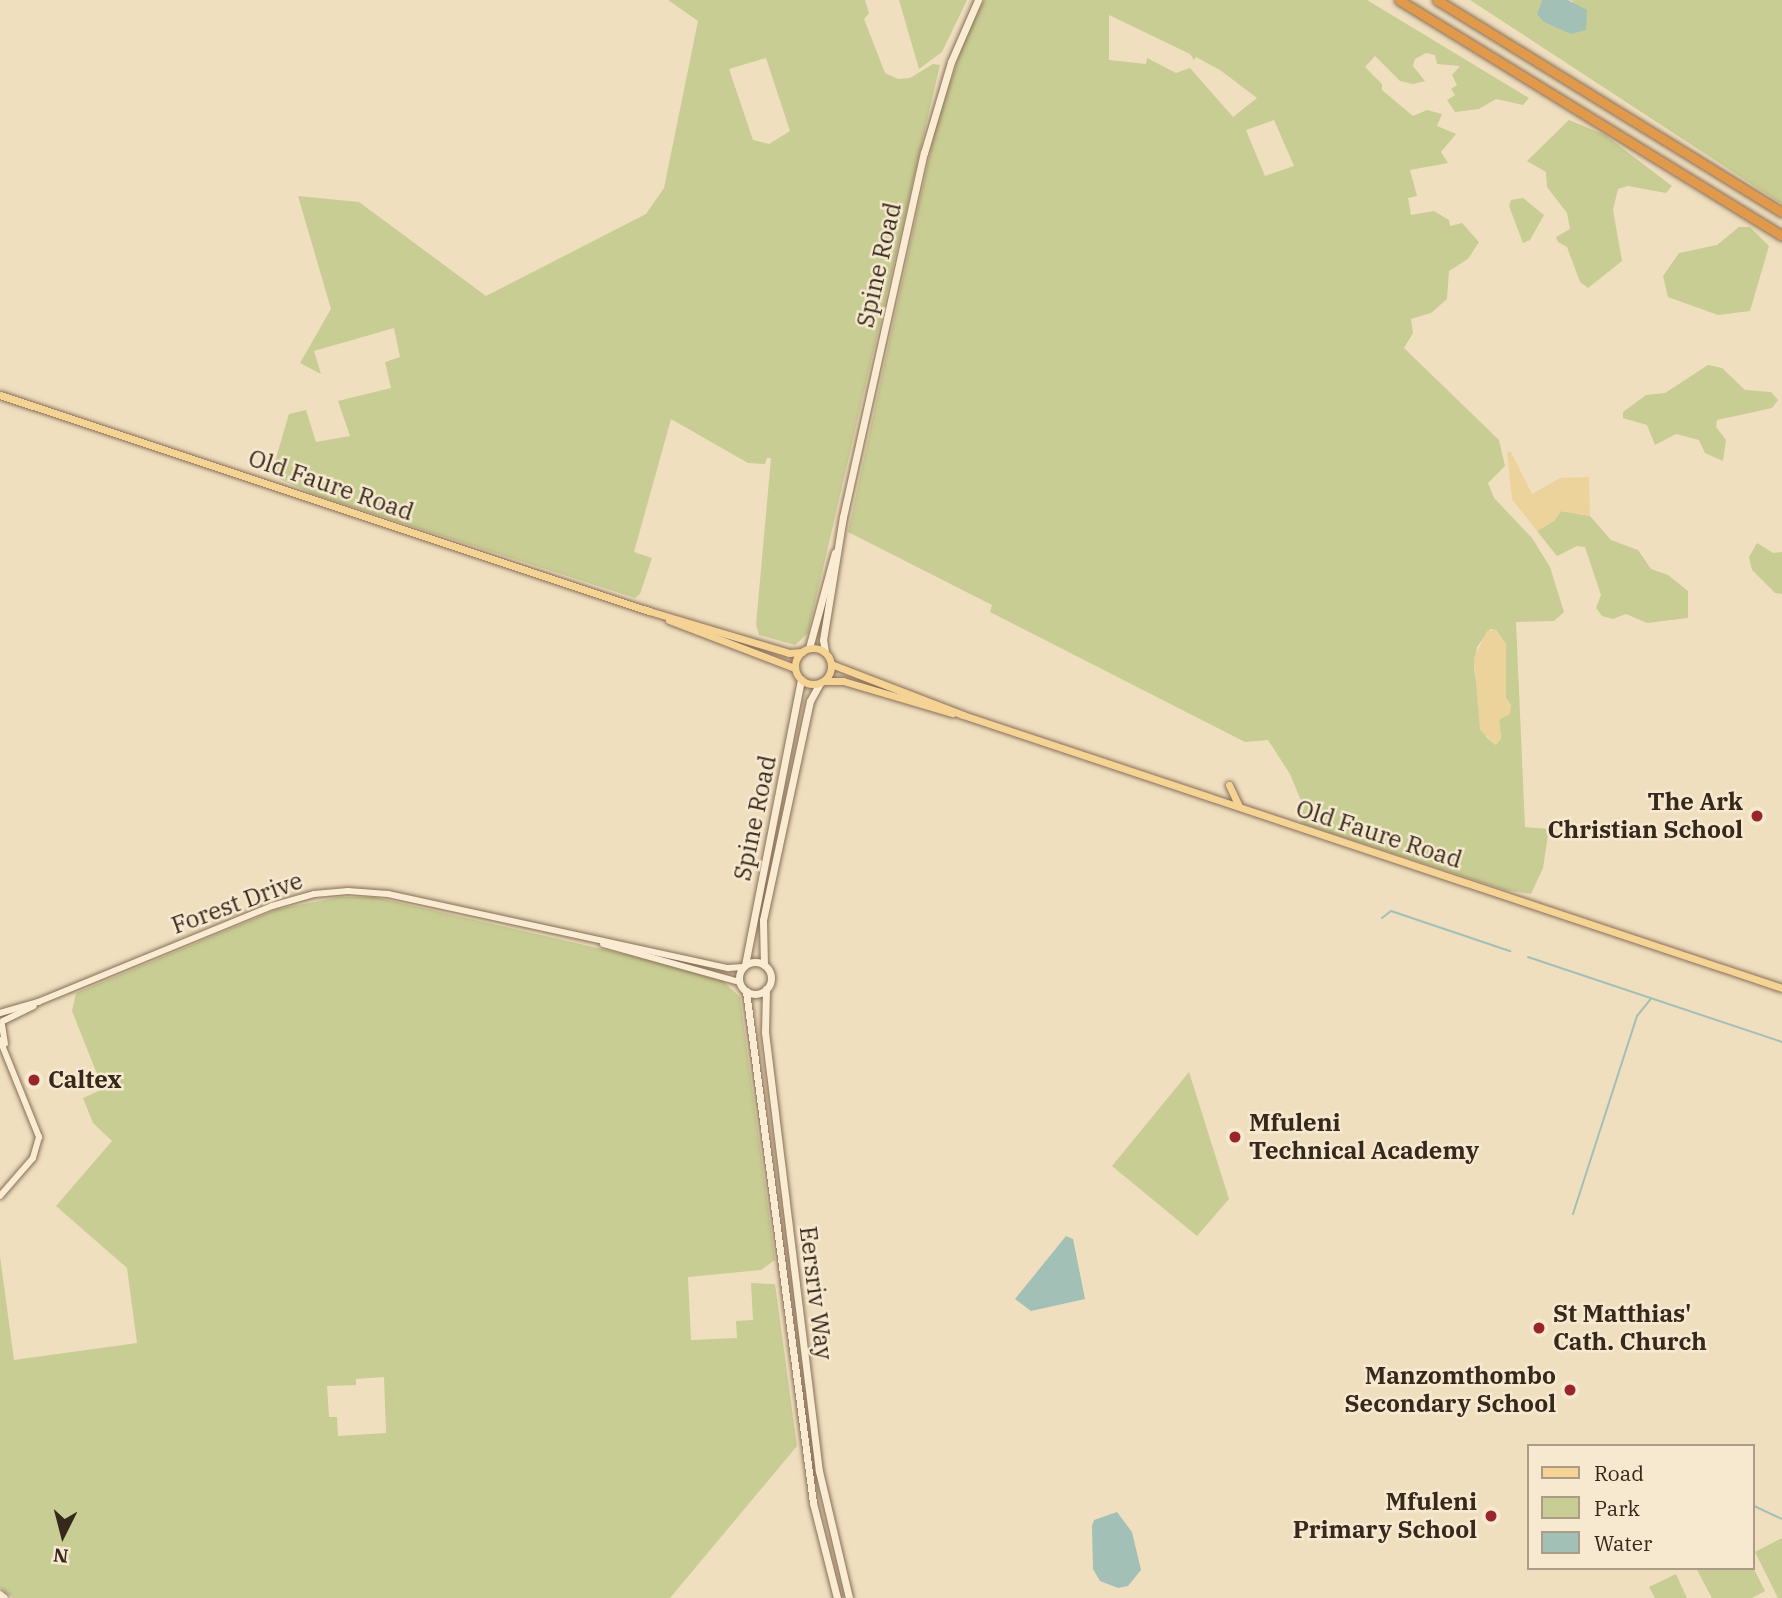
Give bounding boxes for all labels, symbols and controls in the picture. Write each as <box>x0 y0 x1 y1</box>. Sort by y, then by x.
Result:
street label: Spine Road <box>851 200 907 330</box>
street label: Old Faure Road <box>245 443 417 527</box>
street label: Spine Road <box>728 753 782 883</box>
place label: The Ark Christian School <box>1548 788 1743 844</box>
street label: Old Faure Road <box>1292 794 1466 874</box>
marker: The Ark Christian School <box>1749 808 1765 824</box>
street label: Forest Drive <box>168 866 306 940</box>
place label: Caltex <box>48 1066 121 1094</box>
marker: Caltex <box>26 1072 42 1088</box>
place label: Mfuleni Technical Academy <box>1249 1109 1479 1165</box>
marker: Mfuleni Technical Academy <box>1227 1129 1243 1145</box>
street label: Eersriv Way <box>794 1225 838 1361</box>
place label: St Matthias' Cath. Church <box>1553 1300 1707 1356</box>
marker: St Matthias' Cath. Church <box>1531 1320 1547 1336</box>
place label: Manzomthombo Secondary School <box>1344 1362 1556 1418</box>
marker: Manzomthombo Secondary School <box>1562 1382 1578 1398</box>
legend <box>1526 1444 1754 1570</box>
text: Road <box>1594 1459 1644 1487</box>
place label: Mfuleni Primary School <box>1293 1488 1477 1544</box>
text: Park <box>1594 1494 1640 1522</box>
north arrow <box>28 1500 98 1570</box>
marker: Mfuleni Primary School <box>1483 1508 1499 1524</box>
text: Water <box>1594 1529 1652 1557</box>
text: N <box>52 1543 70 1569</box>

